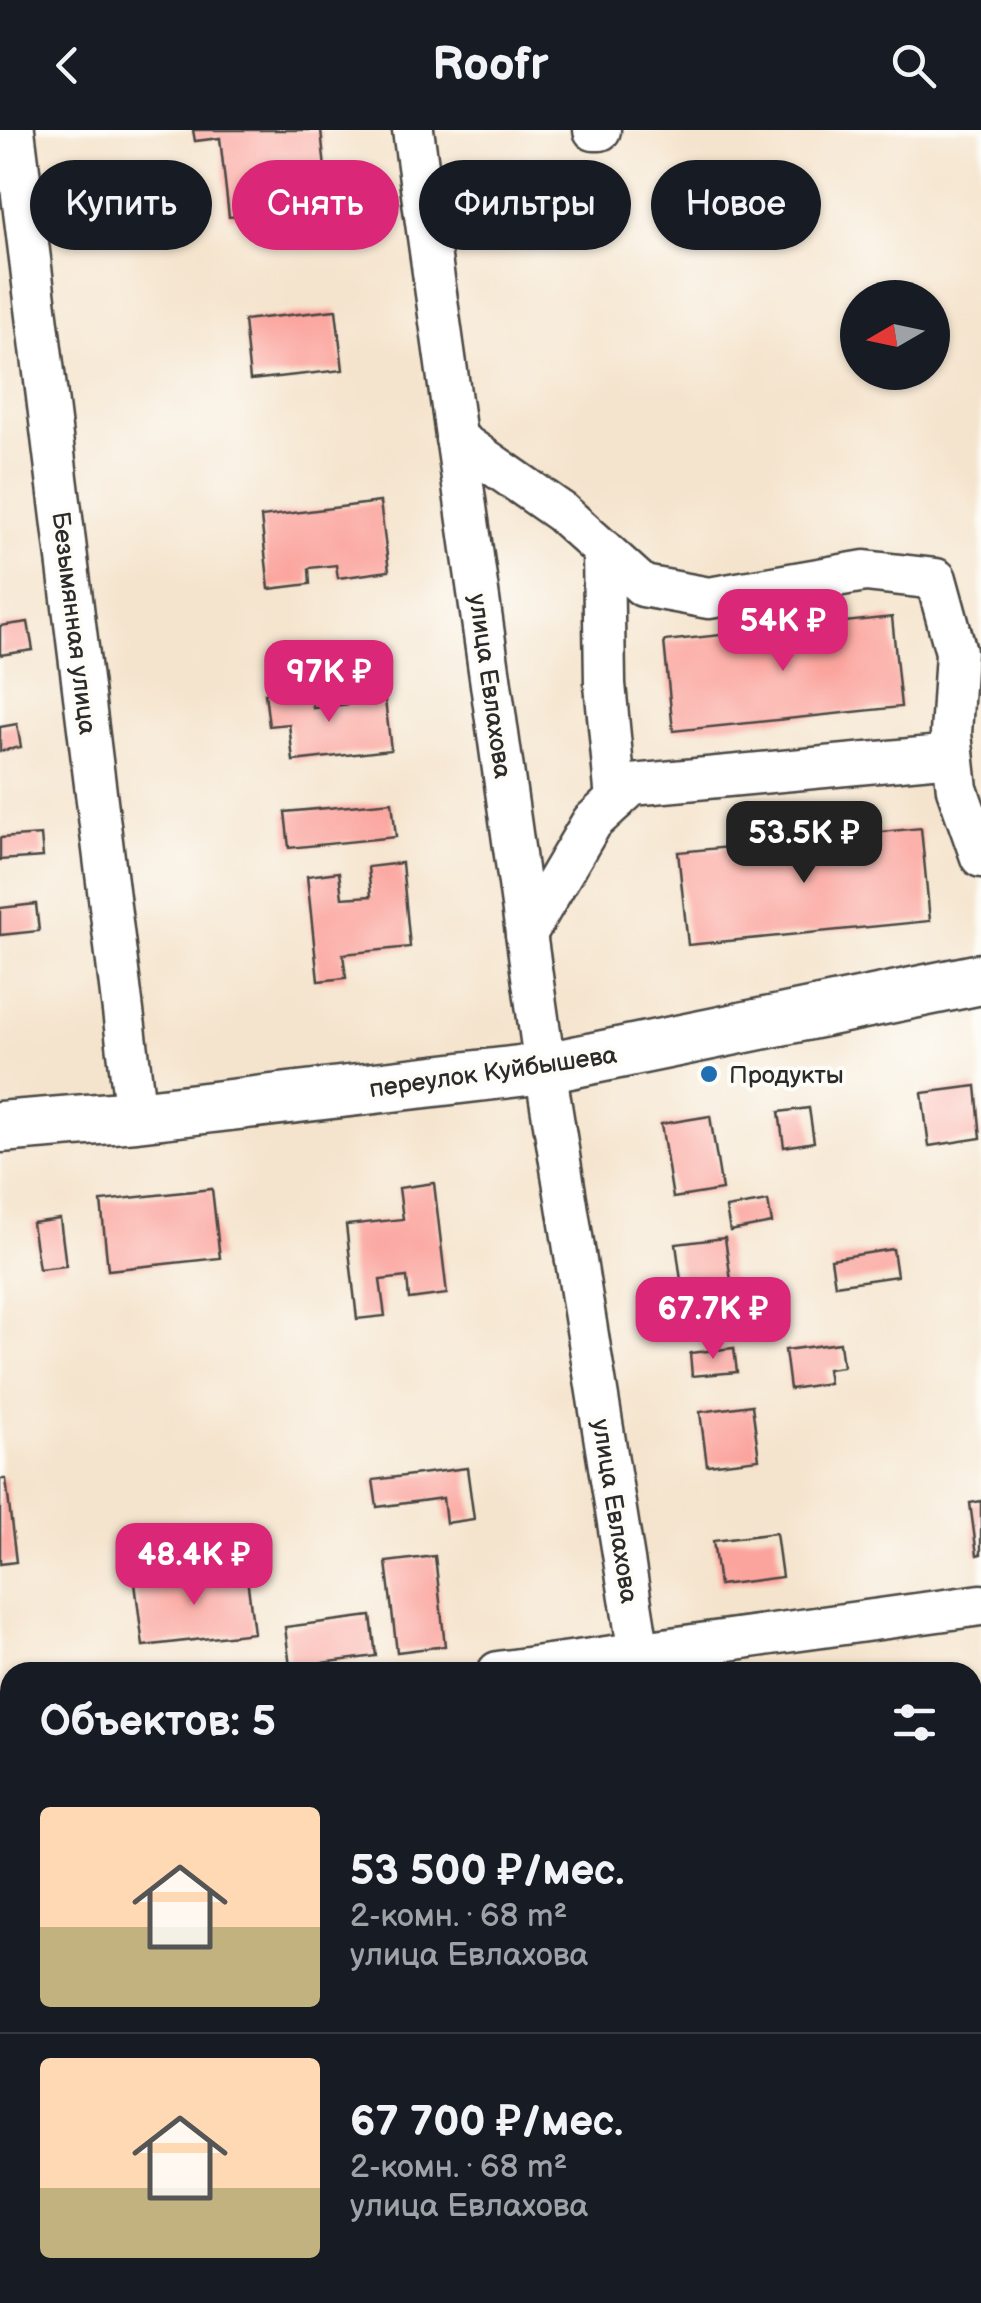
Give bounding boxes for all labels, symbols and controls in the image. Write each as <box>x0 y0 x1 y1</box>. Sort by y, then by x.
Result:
icon: back <box>40 38 95 93</box>
text: Roofr <box>433 38 548 93</box>
icon: search <box>886 38 941 93</box>
chip: Купить <box>30 160 212 250</box>
chip: Снять <box>232 160 399 250</box>
chip: Фильтры <box>419 160 631 250</box>
chip: Новое <box>651 160 821 250</box>
north arrow <box>840 280 950 390</box>
map controls <box>840 280 950 390</box>
street label: Безымянная улица <box>44 510 103 737</box>
pin: 54K ₽ <box>713 589 853 674</box>
street label: улица Евлахова <box>461 592 518 781</box>
text: 54K ₽ <box>740 602 826 641</box>
pin: 97K ₽ <box>259 640 399 725</box>
text: 97K ₽ <box>286 653 372 692</box>
pin: 53.5K ₽ <box>712 801 896 886</box>
text: 53.5K ₽ <box>748 814 860 853</box>
street label: переулок Куйбышева <box>367 1040 619 1105</box>
place label: Продукты <box>729 1060 844 1091</box>
marker: Продукты <box>698 1063 720 1085</box>
pin: 67.7K ₽ <box>621 1277 805 1362</box>
text: 67.7K ₽ <box>658 1290 768 1329</box>
street label: улица Евлахова <box>585 1417 644 1606</box>
pin: 48.4K ₽ <box>102 1523 286 1608</box>
text: 48.4K ₽ <box>138 1536 251 1575</box>
icon: filters <box>887 1695 942 1750</box>
text: Объектов: 5 <box>40 1697 276 1748</box>
text: 53 500 ₽/мес. <box>350 1846 624 1897</box>
icon: home <box>120 1847 240 1967</box>
text: 2-комн. · 68 m² <box>350 1897 567 1936</box>
text: улица Евлахова <box>350 1936 588 1975</box>
text: 67 700 ₽/мес. <box>350 2097 623 2148</box>
icon: home <box>120 2098 240 2218</box>
text: 2-комн. · 68 m² <box>350 2148 567 2187</box>
text: улица Евлахова <box>350 2187 588 2226</box>

